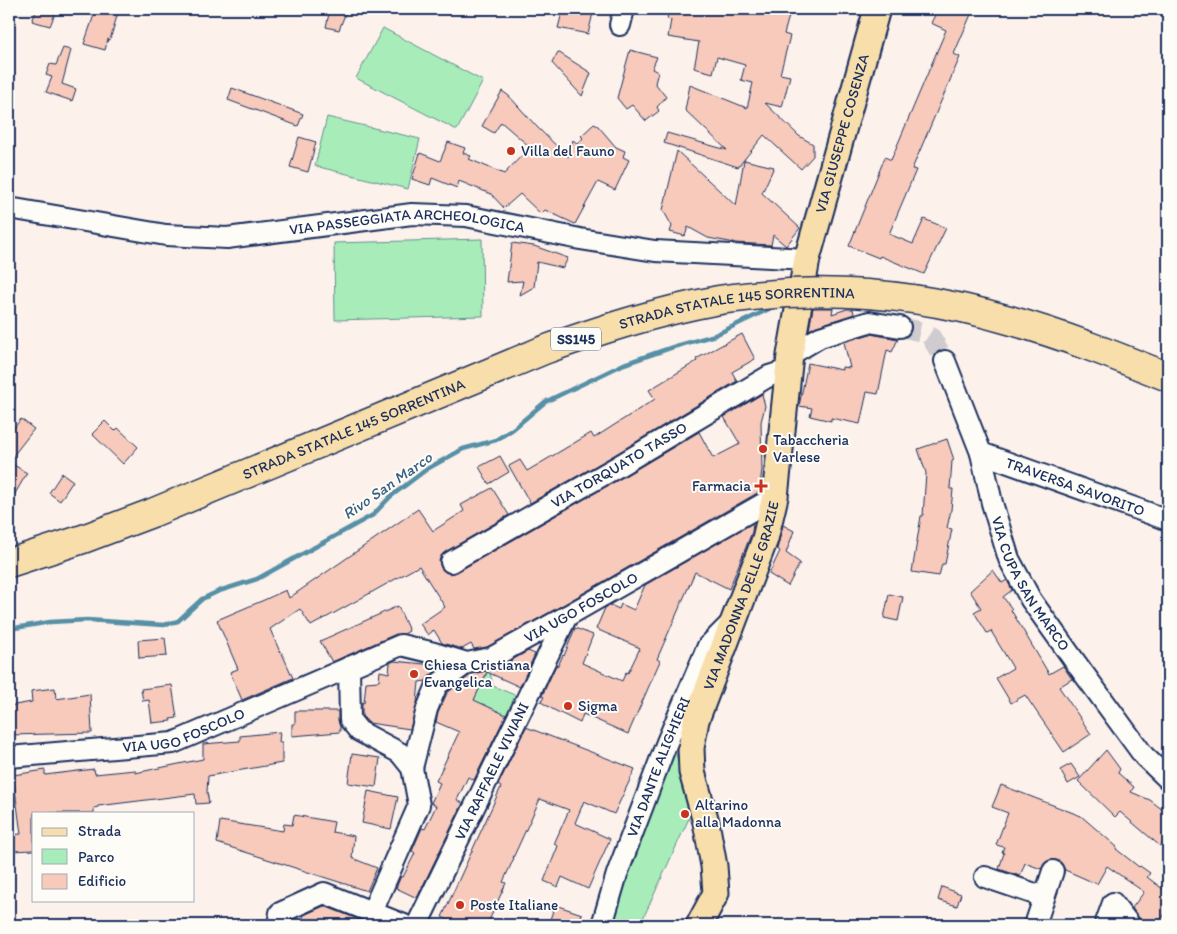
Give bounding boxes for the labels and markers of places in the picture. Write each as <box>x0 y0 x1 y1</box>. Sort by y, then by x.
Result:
place label: Villa del Fauno <box>521 142 615 160</box>
marker: Villa del Fauno <box>505 145 517 157</box>
place label: Tabaccheria Varlese <box>773 431 850 466</box>
marker: Tabaccheria Varlese <box>757 443 769 455</box>
place label: Farmacia <box>692 477 751 495</box>
marker: Farmacia <box>755 480 767 492</box>
place label: Chiesa Cristiana Evangelica <box>424 656 530 691</box>
marker: Chiesa Cristiana Evangelica <box>408 668 420 680</box>
place label: Sigma <box>578 697 618 715</box>
marker: Sigma <box>562 700 574 712</box>
place label: Altarino alla Madonna <box>695 796 782 831</box>
marker: Altarino alla Madonna <box>679 808 691 820</box>
place label: Poste Italiane <box>470 896 558 914</box>
marker: Poste Italiane <box>454 899 466 911</box>

